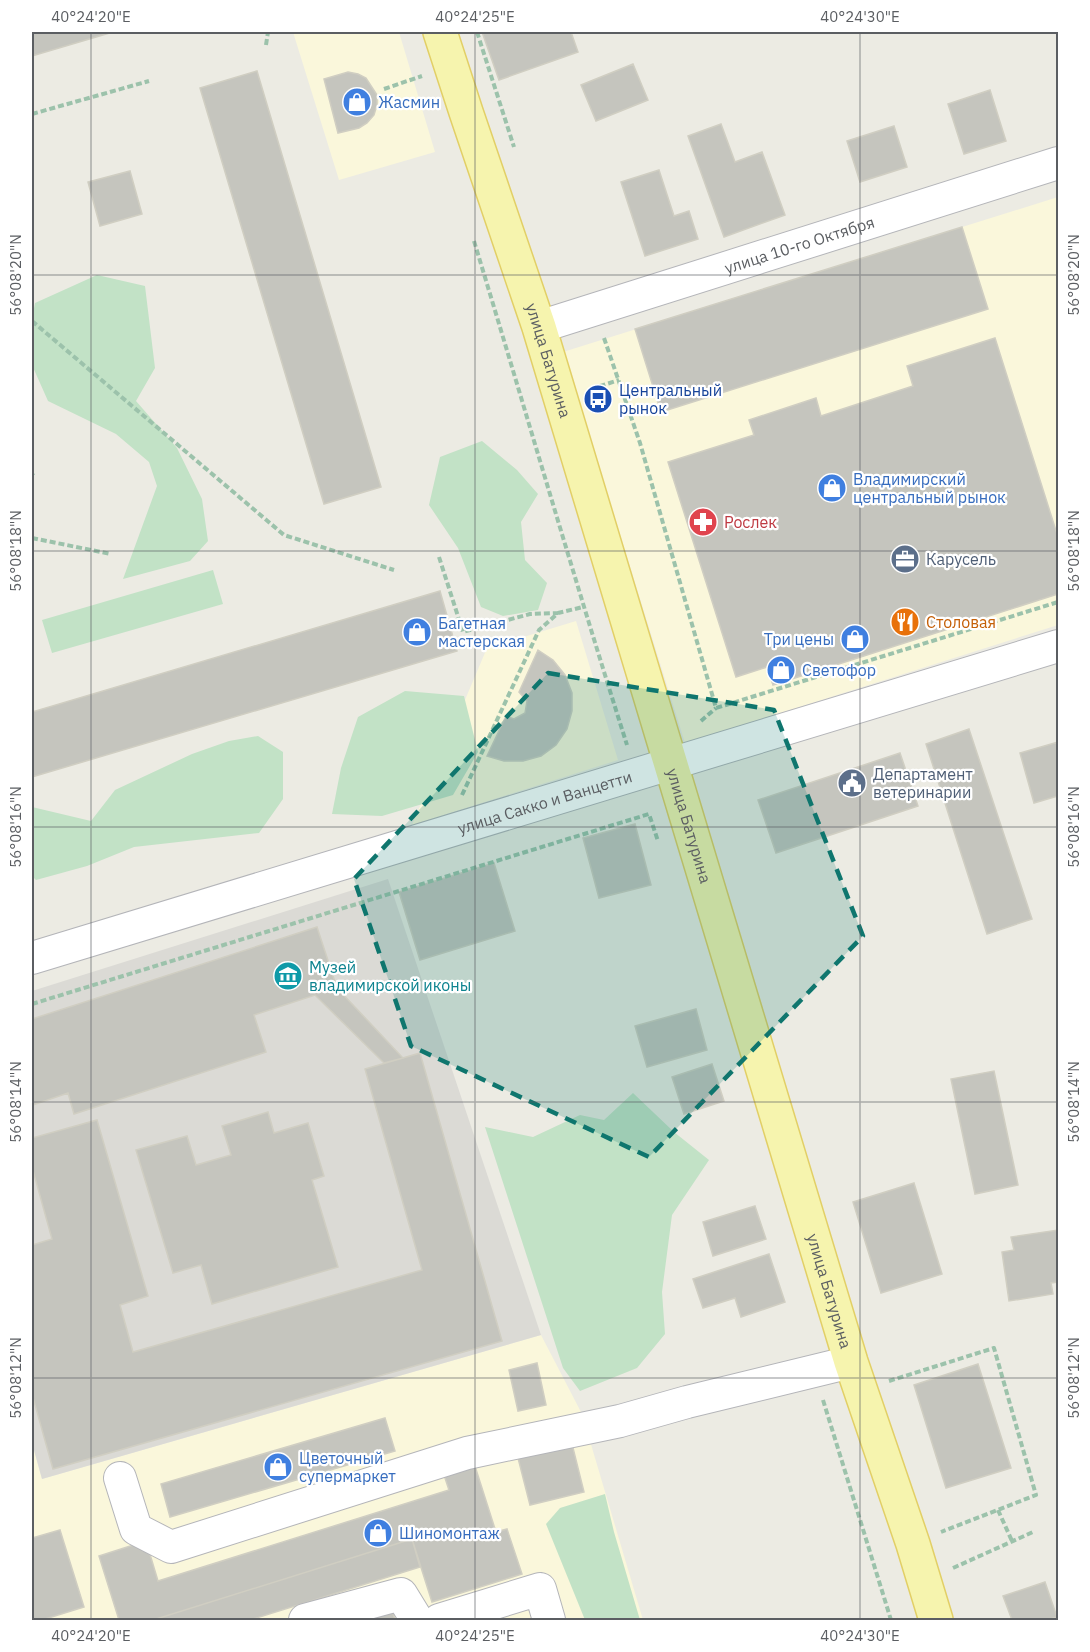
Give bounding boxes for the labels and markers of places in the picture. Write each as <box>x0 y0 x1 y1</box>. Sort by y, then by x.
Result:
shop icon: Жасмин <box>341 86 373 118</box>
place label: Жасмин <box>378 92 440 112</box>
place label: Центральный рынок <box>619 380 722 418</box>
bus stop icon: Центральный рынок <box>582 383 614 415</box>
place label: Владимирский центральный рынок <box>853 469 1006 507</box>
shop icon: Владимирский центральный рынок <box>816 472 848 504</box>
pharmacy icon: Рослек <box>687 506 719 538</box>
place label: Рослек <box>724 512 777 532</box>
office icon: Карусель <box>889 543 921 575</box>
place label: Карусель <box>926 549 996 569</box>
restaurant icon: Столовая <box>889 606 921 638</box>
place label: Столовая <box>926 612 996 632</box>
place label: Багетная мастерская <box>438 613 525 651</box>
shop icon: Багетная мастерская <box>401 616 433 648</box>
shop icon: Три цены <box>839 623 871 655</box>
place label: Три цены <box>764 629 834 649</box>
shop icon: Светофор <box>765 654 797 686</box>
place label: Светофор <box>802 660 876 680</box>
place label: Департамент ветеринарии <box>873 764 973 802</box>
public building icon: Департамент ветеринарии <box>836 767 868 799</box>
place label: Музей владимирской иконы <box>309 957 471 995</box>
museum icon: Музей владимирской иконы <box>272 960 304 992</box>
place label: Цветочный супермаркет <box>299 1448 396 1486</box>
shop icon: Цветочный супермаркет <box>262 1451 294 1483</box>
shop icon: Шиномонтаж <box>362 1517 394 1549</box>
place label: Шиномонтаж <box>399 1523 500 1543</box>

